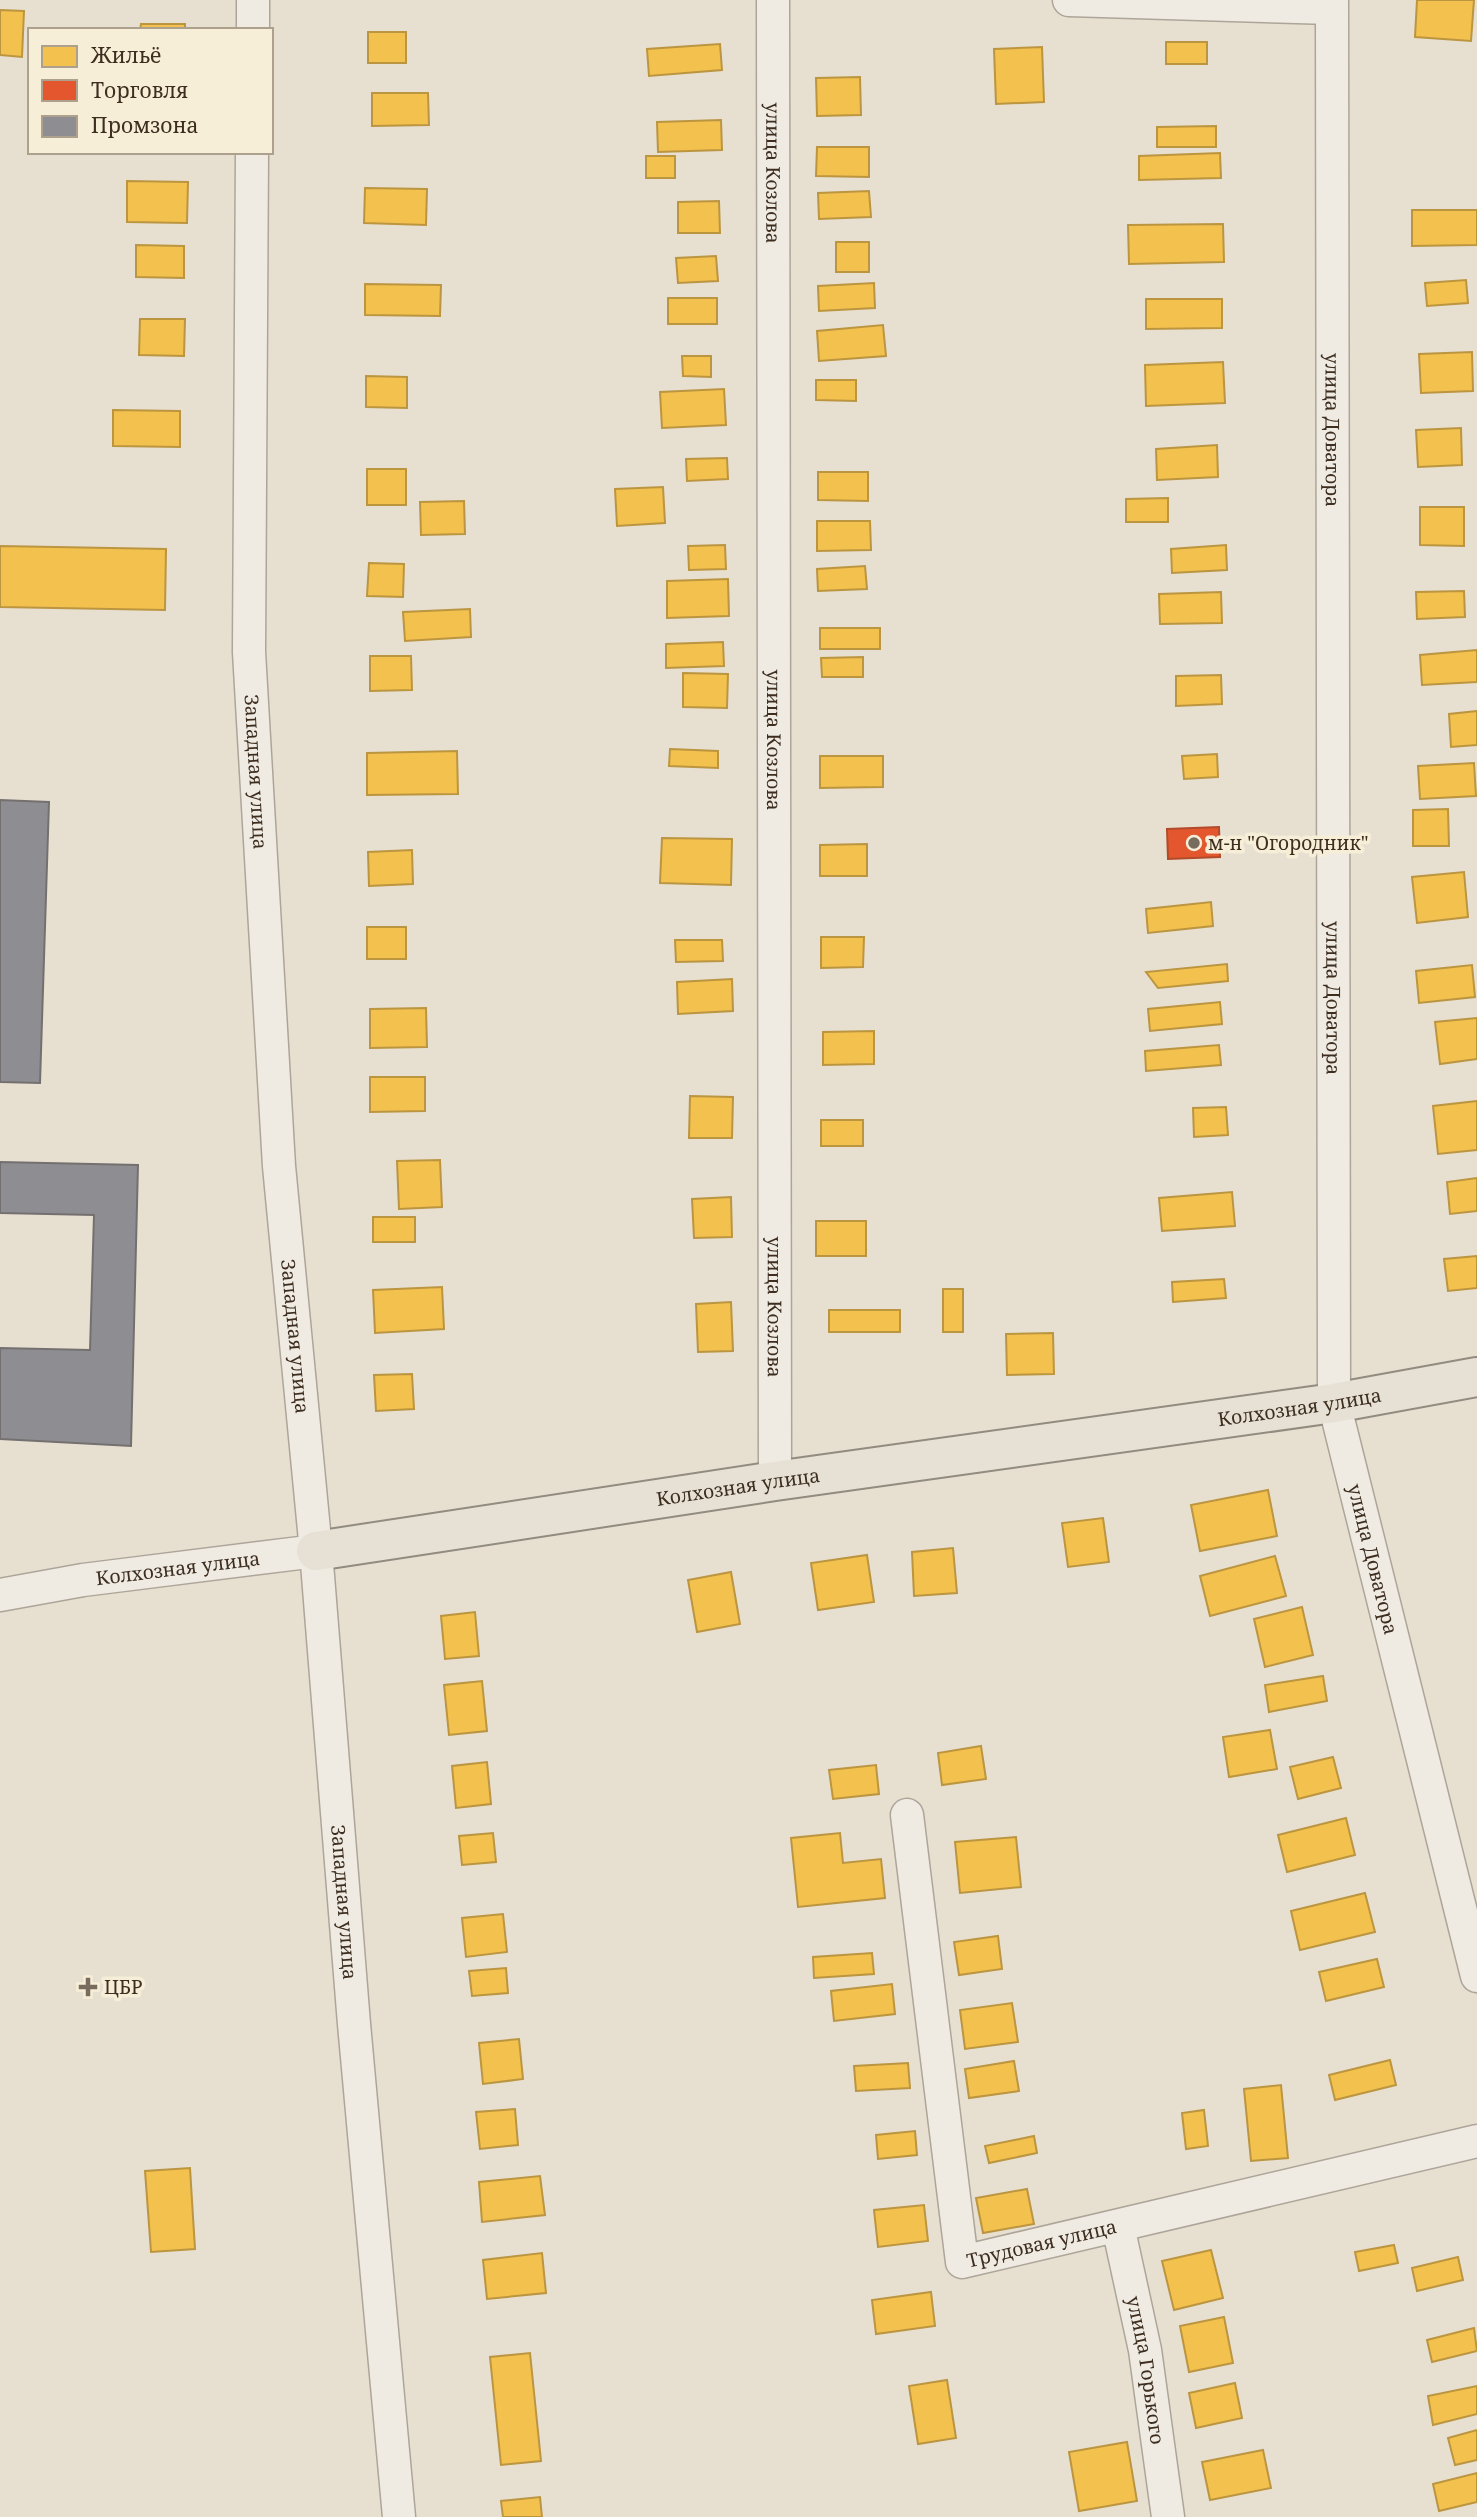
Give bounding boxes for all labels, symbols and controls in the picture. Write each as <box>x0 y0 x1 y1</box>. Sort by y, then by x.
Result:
legend <box>28 28 273 154</box>
text: Жильё <box>90 41 161 69</box>
text: Торговля <box>91 76 188 104</box>
street label: улица Козлова <box>760 102 786 244</box>
text: Промзона <box>91 111 199 139</box>
street label: улица Доватора <box>1320 353 1346 507</box>
street label: улица Козлова <box>761 669 787 811</box>
street label: Западная улица <box>238 693 273 850</box>
place label: м-н "Огородник" <box>1208 830 1368 856</box>
marker: м-н "Огородник" <box>1186 835 1202 851</box>
street label: улица Доватора <box>1320 921 1347 1075</box>
street label: улица Козлова <box>762 1236 788 1378</box>
street label: Западная улица <box>275 1258 316 1415</box>
street label: Колхозная улица <box>1216 1382 1383 1432</box>
street label: Колхозная улица <box>655 1462 822 1512</box>
street label: улица Доватора <box>1342 1481 1404 1637</box>
street label: Колхозная улица <box>94 1545 261 1591</box>
street label: Западная улица <box>325 1824 363 1981</box>
place label: ЦБР <box>104 1974 143 2000</box>
marker: ЦБР <box>78 1977 98 1997</box>
street label: Трудовая улица <box>964 2213 1119 2274</box>
street label: улица Горького <box>1121 2294 1171 2446</box>

